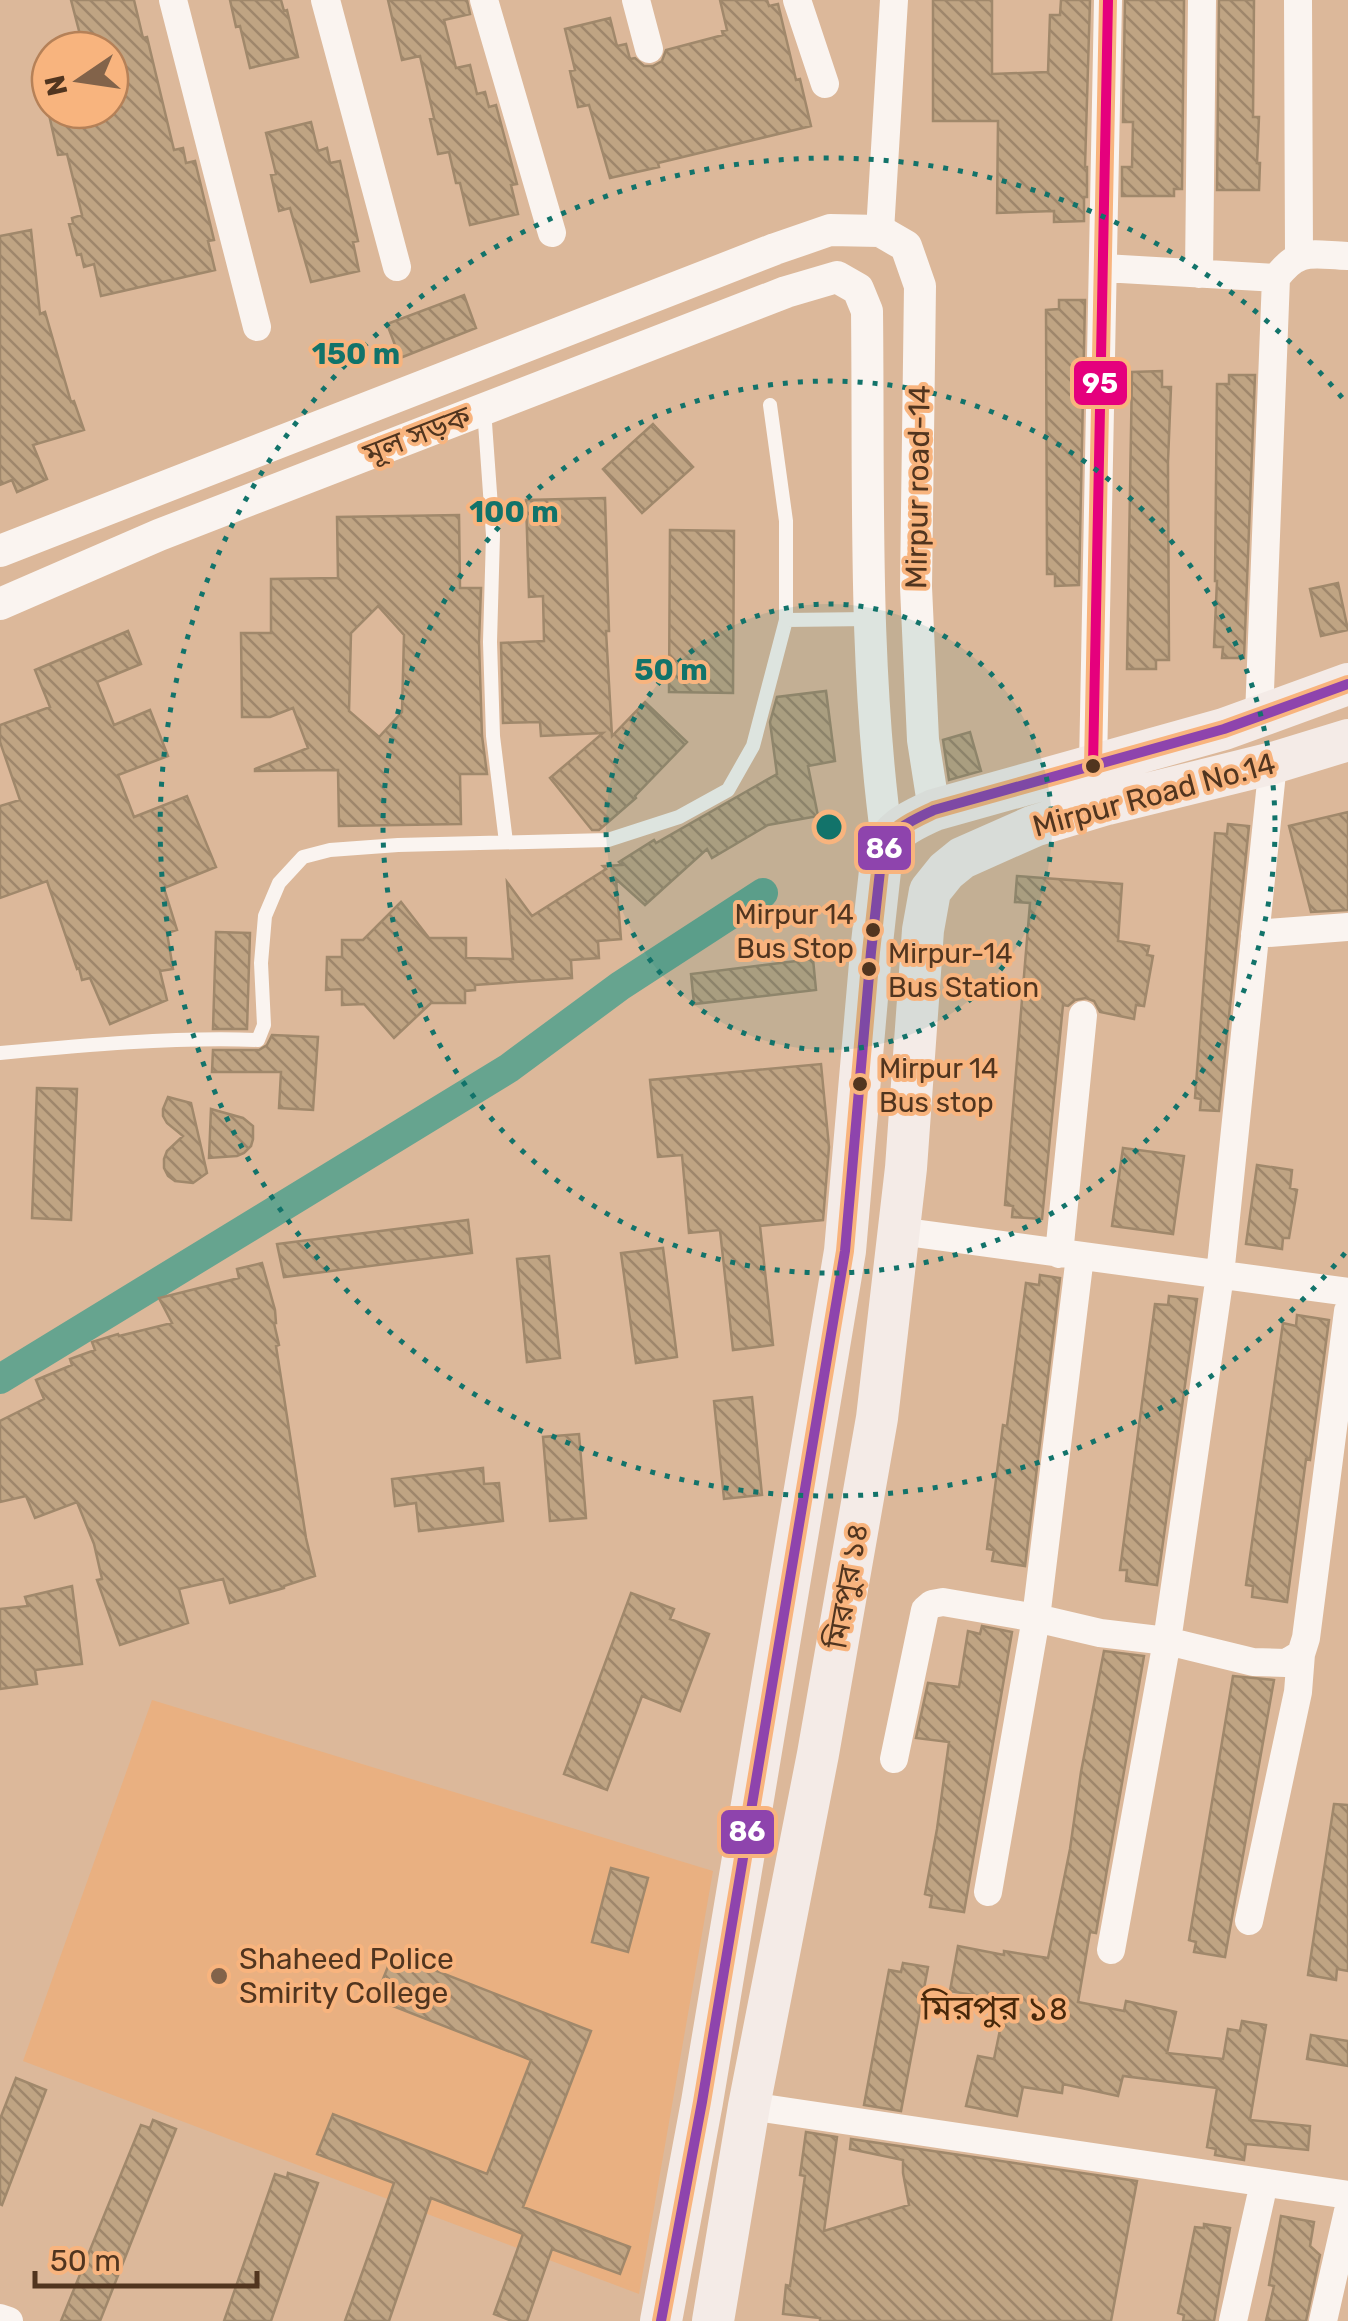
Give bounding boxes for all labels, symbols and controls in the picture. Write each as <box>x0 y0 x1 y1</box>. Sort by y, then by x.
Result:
north arrow <box>30 30 130 130</box>
text: N <box>38 72 74 99</box>
text: 150 m <box>312 336 400 372</box>
line badge: 95 <box>1072 359 1129 407</box>
text: 95 <box>1082 367 1118 400</box>
street label: Mirpur road-14 <box>898 385 938 589</box>
street label: মূল সড়ক <box>357 398 476 472</box>
text: 100 m <box>469 494 559 530</box>
text: 50 m <box>634 652 708 688</box>
street label: Mirpur Road No.14 <box>1029 745 1279 845</box>
unlabelled marker <box>1083 756 1103 776</box>
centre of rings <box>811 809 847 845</box>
line badge: 86 <box>856 824 913 872</box>
text: 86 <box>865 832 903 865</box>
place label: Mirpur 14 Bus Stop <box>735 898 854 965</box>
marker: Mirpur 14 Bus Stop <box>863 920 883 940</box>
place label: Mirpur-14 Bus Station <box>888 937 1039 1004</box>
marker: Mirpur-14 Bus Station <box>859 959 879 979</box>
place label: Mirpur 14 Bus stop <box>879 1052 998 1119</box>
marker: Mirpur 14 Bus stop <box>850 1074 870 1094</box>
street label: মিরপুর ১৪ <box>818 1521 876 1652</box>
line badge: 86 <box>719 1808 776 1856</box>
text: 86 <box>728 1815 766 1848</box>
place label: Shaheed Police Smirity College <box>239 1941 454 2011</box>
marker: Shaheed Police Smirity College <box>208 1965 230 1987</box>
district label: মিরপুর ১৪ <box>920 1987 1069 2029</box>
scale bar <box>35 2226 258 2288</box>
text: 50 m <box>50 2243 121 2279</box>

